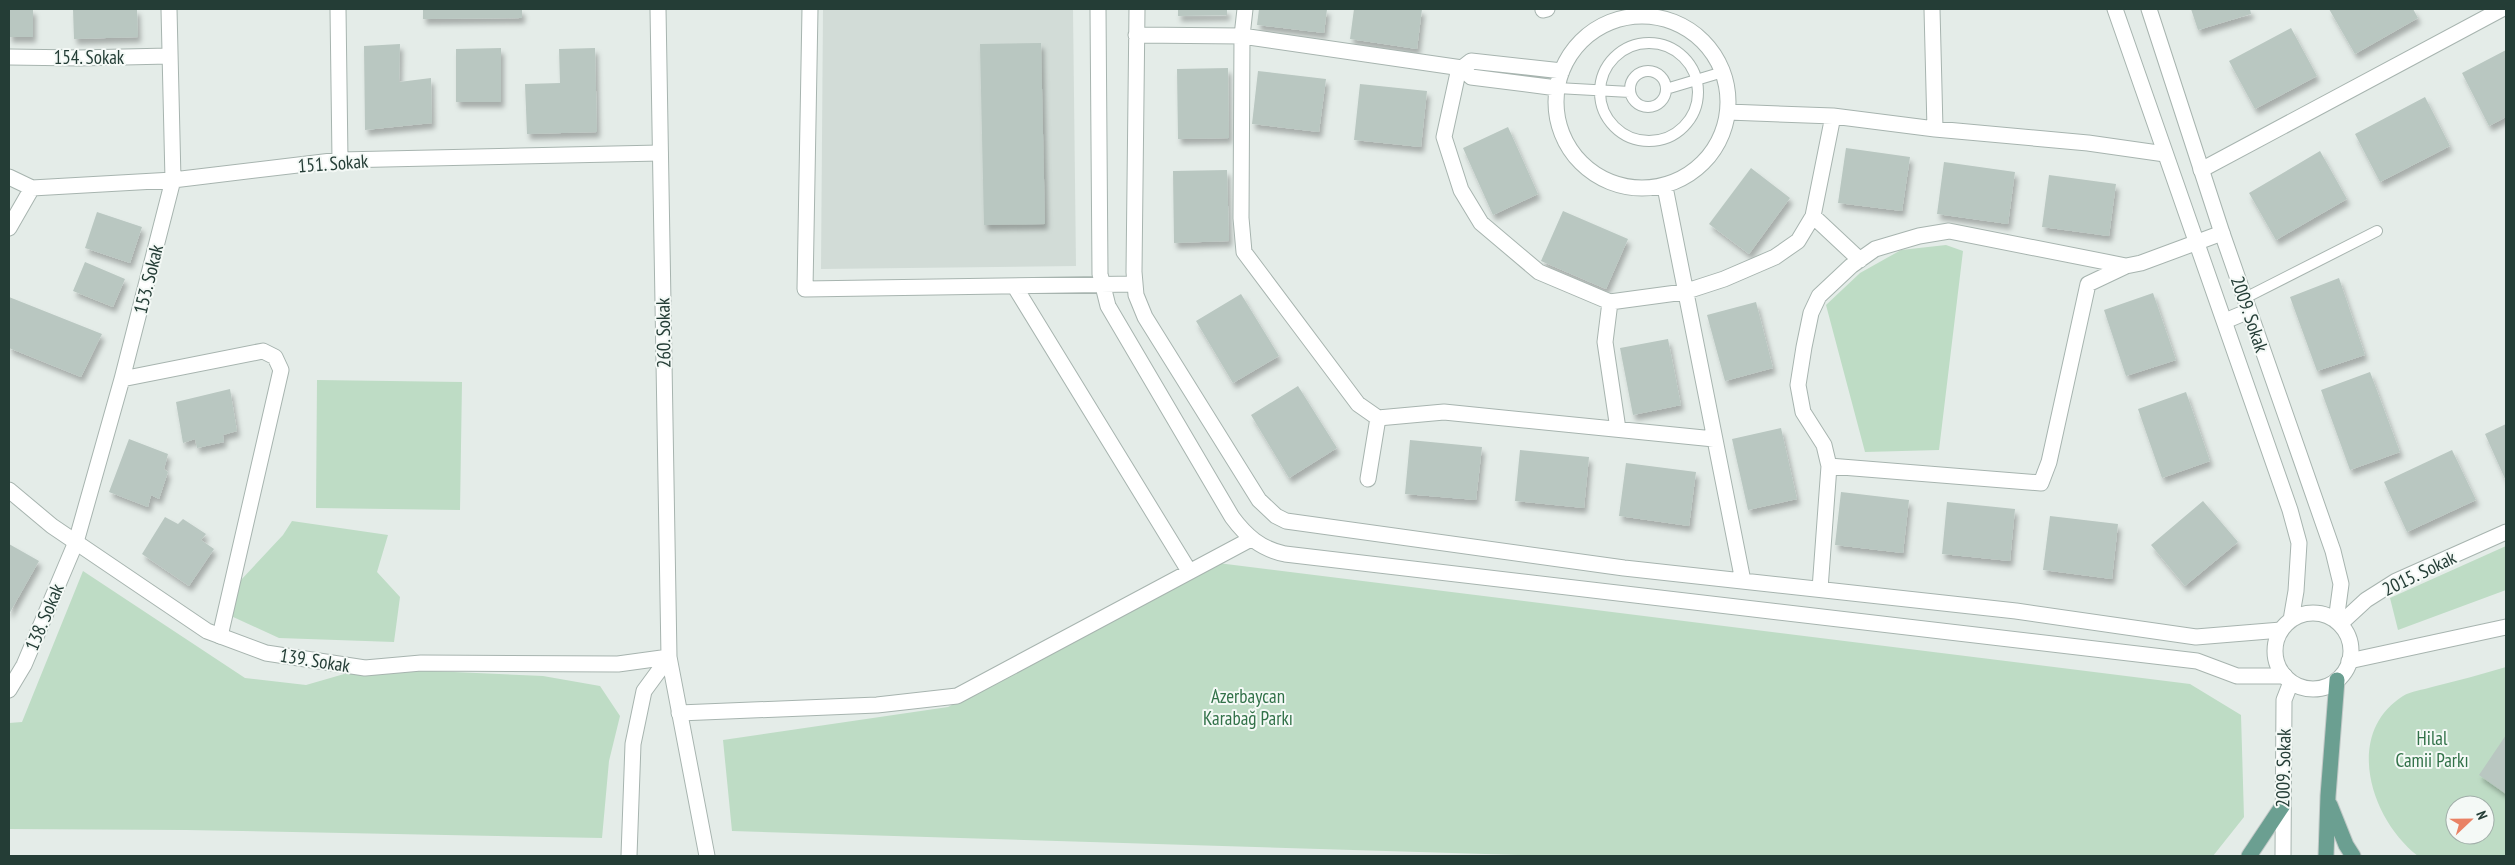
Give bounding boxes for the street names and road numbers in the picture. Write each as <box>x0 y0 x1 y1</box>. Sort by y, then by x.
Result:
street label: 154. Sokak <box>54 45 125 69</box>
street label: 151. Sokak <box>297 149 370 177</box>
street label: 153. Sokak <box>128 241 168 316</box>
street label: 2009. Sokak <box>2226 273 2274 356</box>
street label: 260. Sokak <box>650 297 676 368</box>
street label: 2015. Sokak <box>2378 545 2460 601</box>
street label: 138. Sokak <box>19 579 69 654</box>
street label: 139. Sokak <box>278 643 352 677</box>
street label: 2009. Sokak <box>2270 728 2296 808</box>

